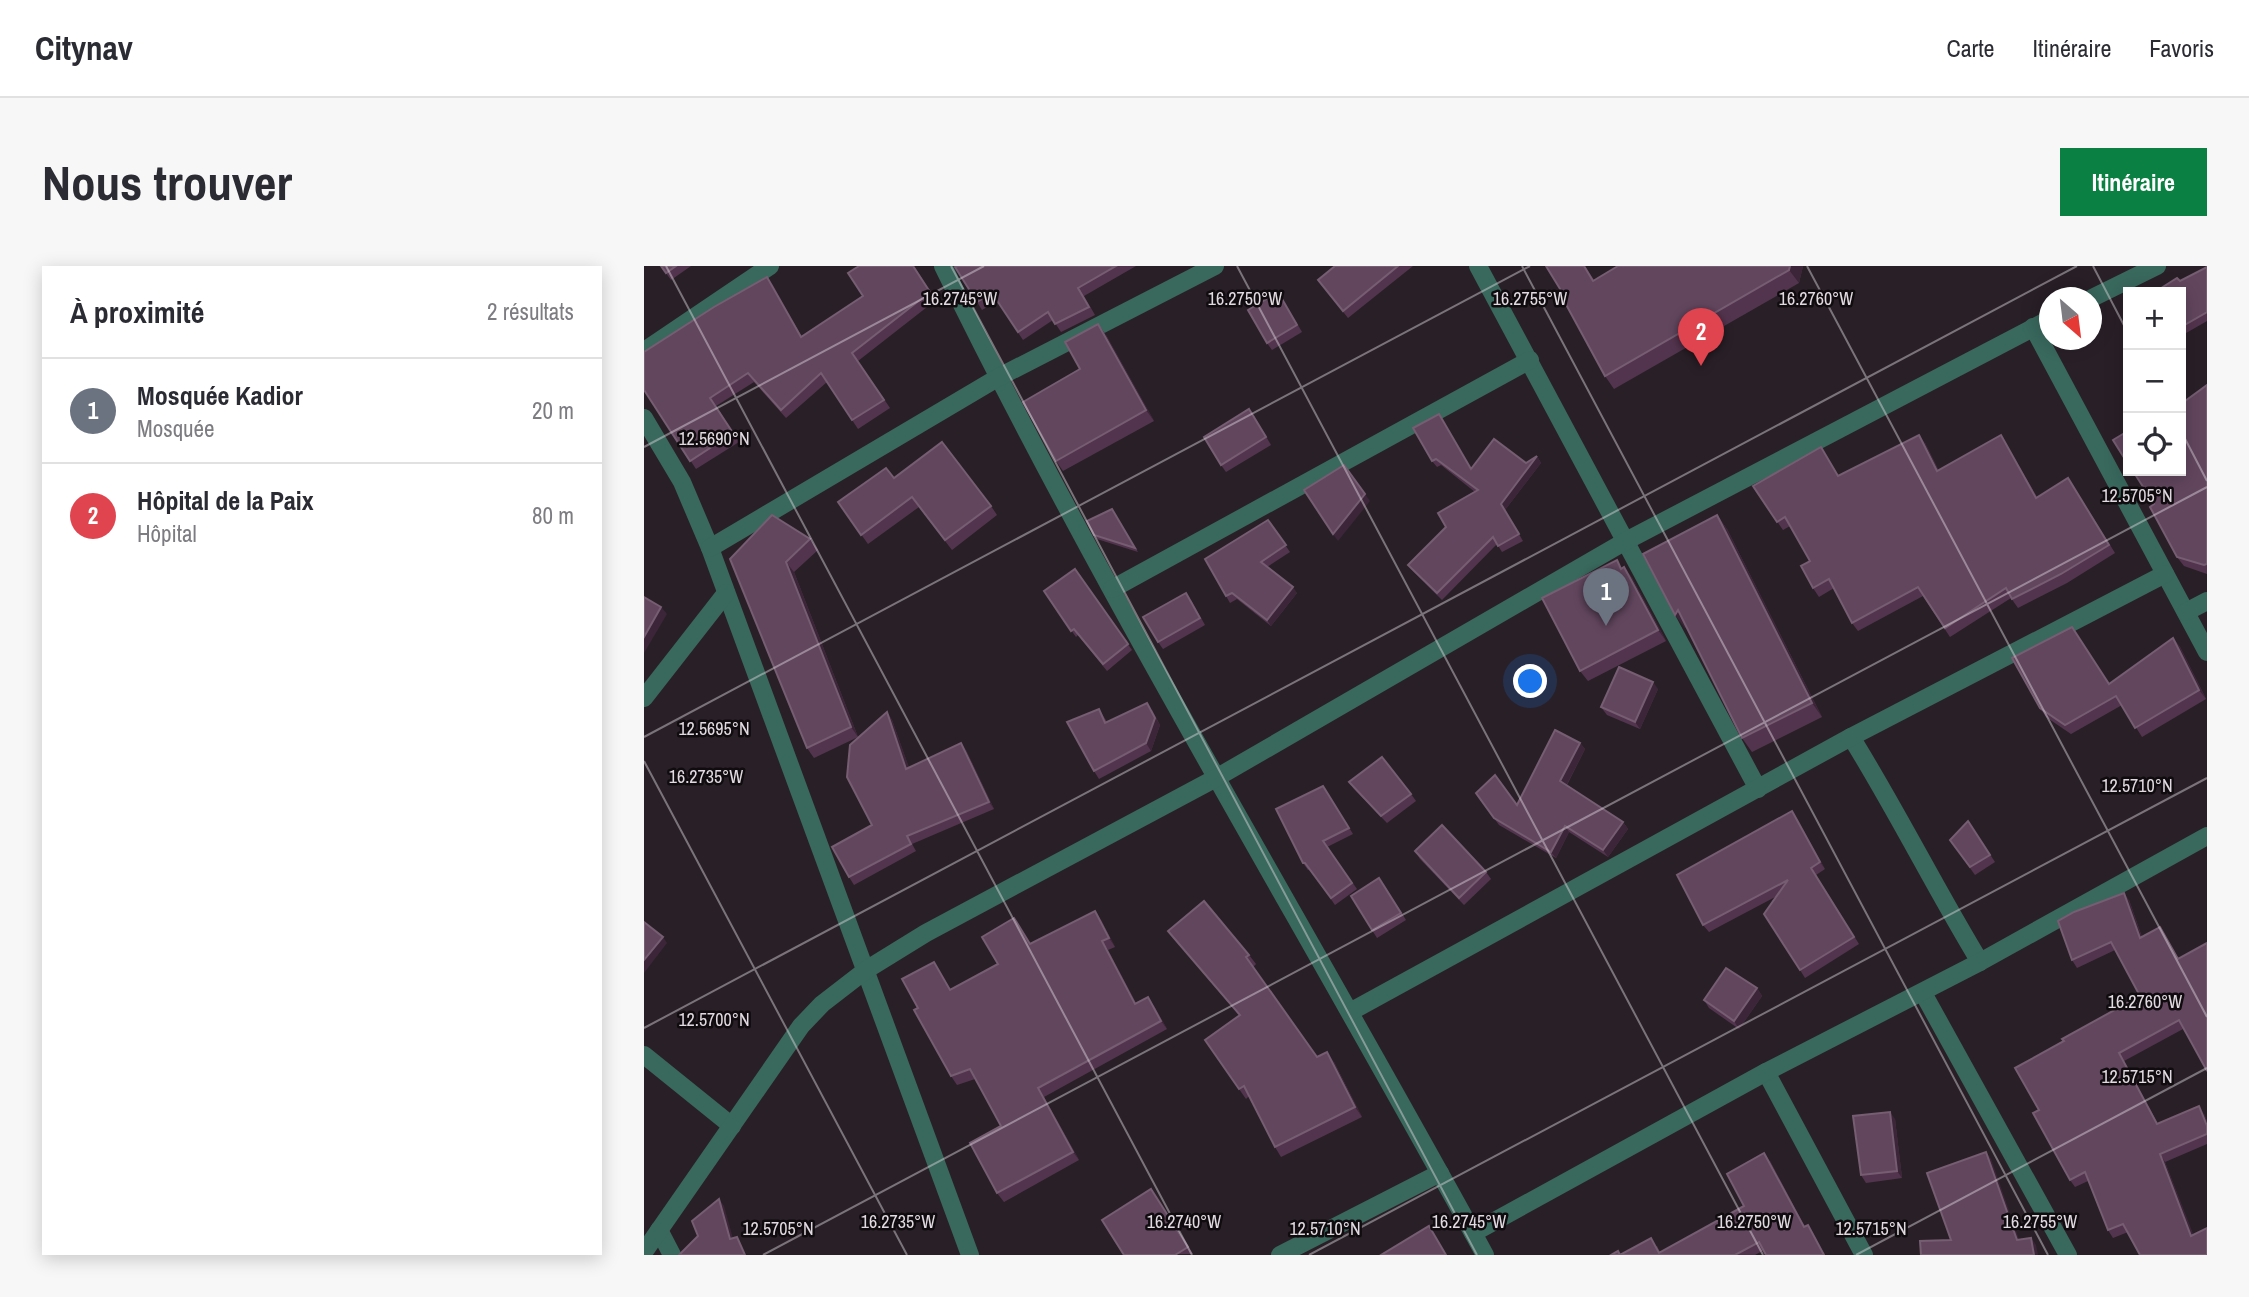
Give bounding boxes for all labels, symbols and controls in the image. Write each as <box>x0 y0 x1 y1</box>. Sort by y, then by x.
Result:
text: Citynav <box>35 26 133 70</box>
text: Carte <box>1946 32 1995 64</box>
text: Itinéraire <box>2033 32 2111 64</box>
text: Favoris <box>2149 32 2214 64</box>
button: Itinéraire <box>2060 148 2207 216</box>
text: Nous trouver <box>42 149 292 215</box>
text: 16.2745°W <box>923 286 997 311</box>
text: 16.2750°W <box>1208 286 1282 311</box>
text: 16.2755°W <box>1493 286 1567 311</box>
text: 16.2760°W <box>1779 286 1853 311</box>
north arrow <box>2039 287 2102 350</box>
map controls <box>2123 287 2186 476</box>
button: + <box>2123 287 2186 350</box>
text: À proximité <box>70 292 204 332</box>
text: 2 résultats <box>487 296 574 327</box>
pin: 2 <box>1678 308 1724 366</box>
button: − <box>2123 350 2186 413</box>
text: Mosquée Kadior <box>137 378 303 413</box>
text: 1 <box>88 395 98 426</box>
text: 20 m <box>532 395 574 426</box>
text: Mosquée <box>137 413 215 444</box>
button: locate <box>2123 413 2186 476</box>
text: 12.5690°N <box>678 426 750 451</box>
text: Hôpital de la Paix <box>137 483 314 518</box>
text: 12.5705°N <box>2101 483 2173 508</box>
text: 2 <box>88 500 98 531</box>
text: 80 m <box>532 500 574 531</box>
text: Hôpital <box>137 518 197 549</box>
pin: 1 <box>1583 568 1629 626</box>
your location <box>1513 664 1547 698</box>
text: 12.5695°N <box>678 716 750 741</box>
text: 16.2735°W <box>669 764 743 789</box>
text: 12.5710°N <box>2101 773 2173 798</box>
text: 16.2760°W <box>2108 989 2182 1014</box>
text: 12.5700°N <box>678 1007 750 1032</box>
text: 12.5715°N <box>2101 1064 2173 1089</box>
text: 16.2735°W <box>861 1209 935 1234</box>
text: 16.2740°W <box>1147 1209 1221 1234</box>
text: 16.2745°W <box>1432 1209 1506 1234</box>
text: 16.2750°W <box>1717 1209 1791 1234</box>
text: 16.2755°W <box>2003 1209 2077 1234</box>
text: 12.5705°N <box>742 1216 814 1241</box>
text: 12.5710°N <box>1289 1216 1361 1241</box>
text: 12.5715°N <box>1835 1216 1907 1241</box>

